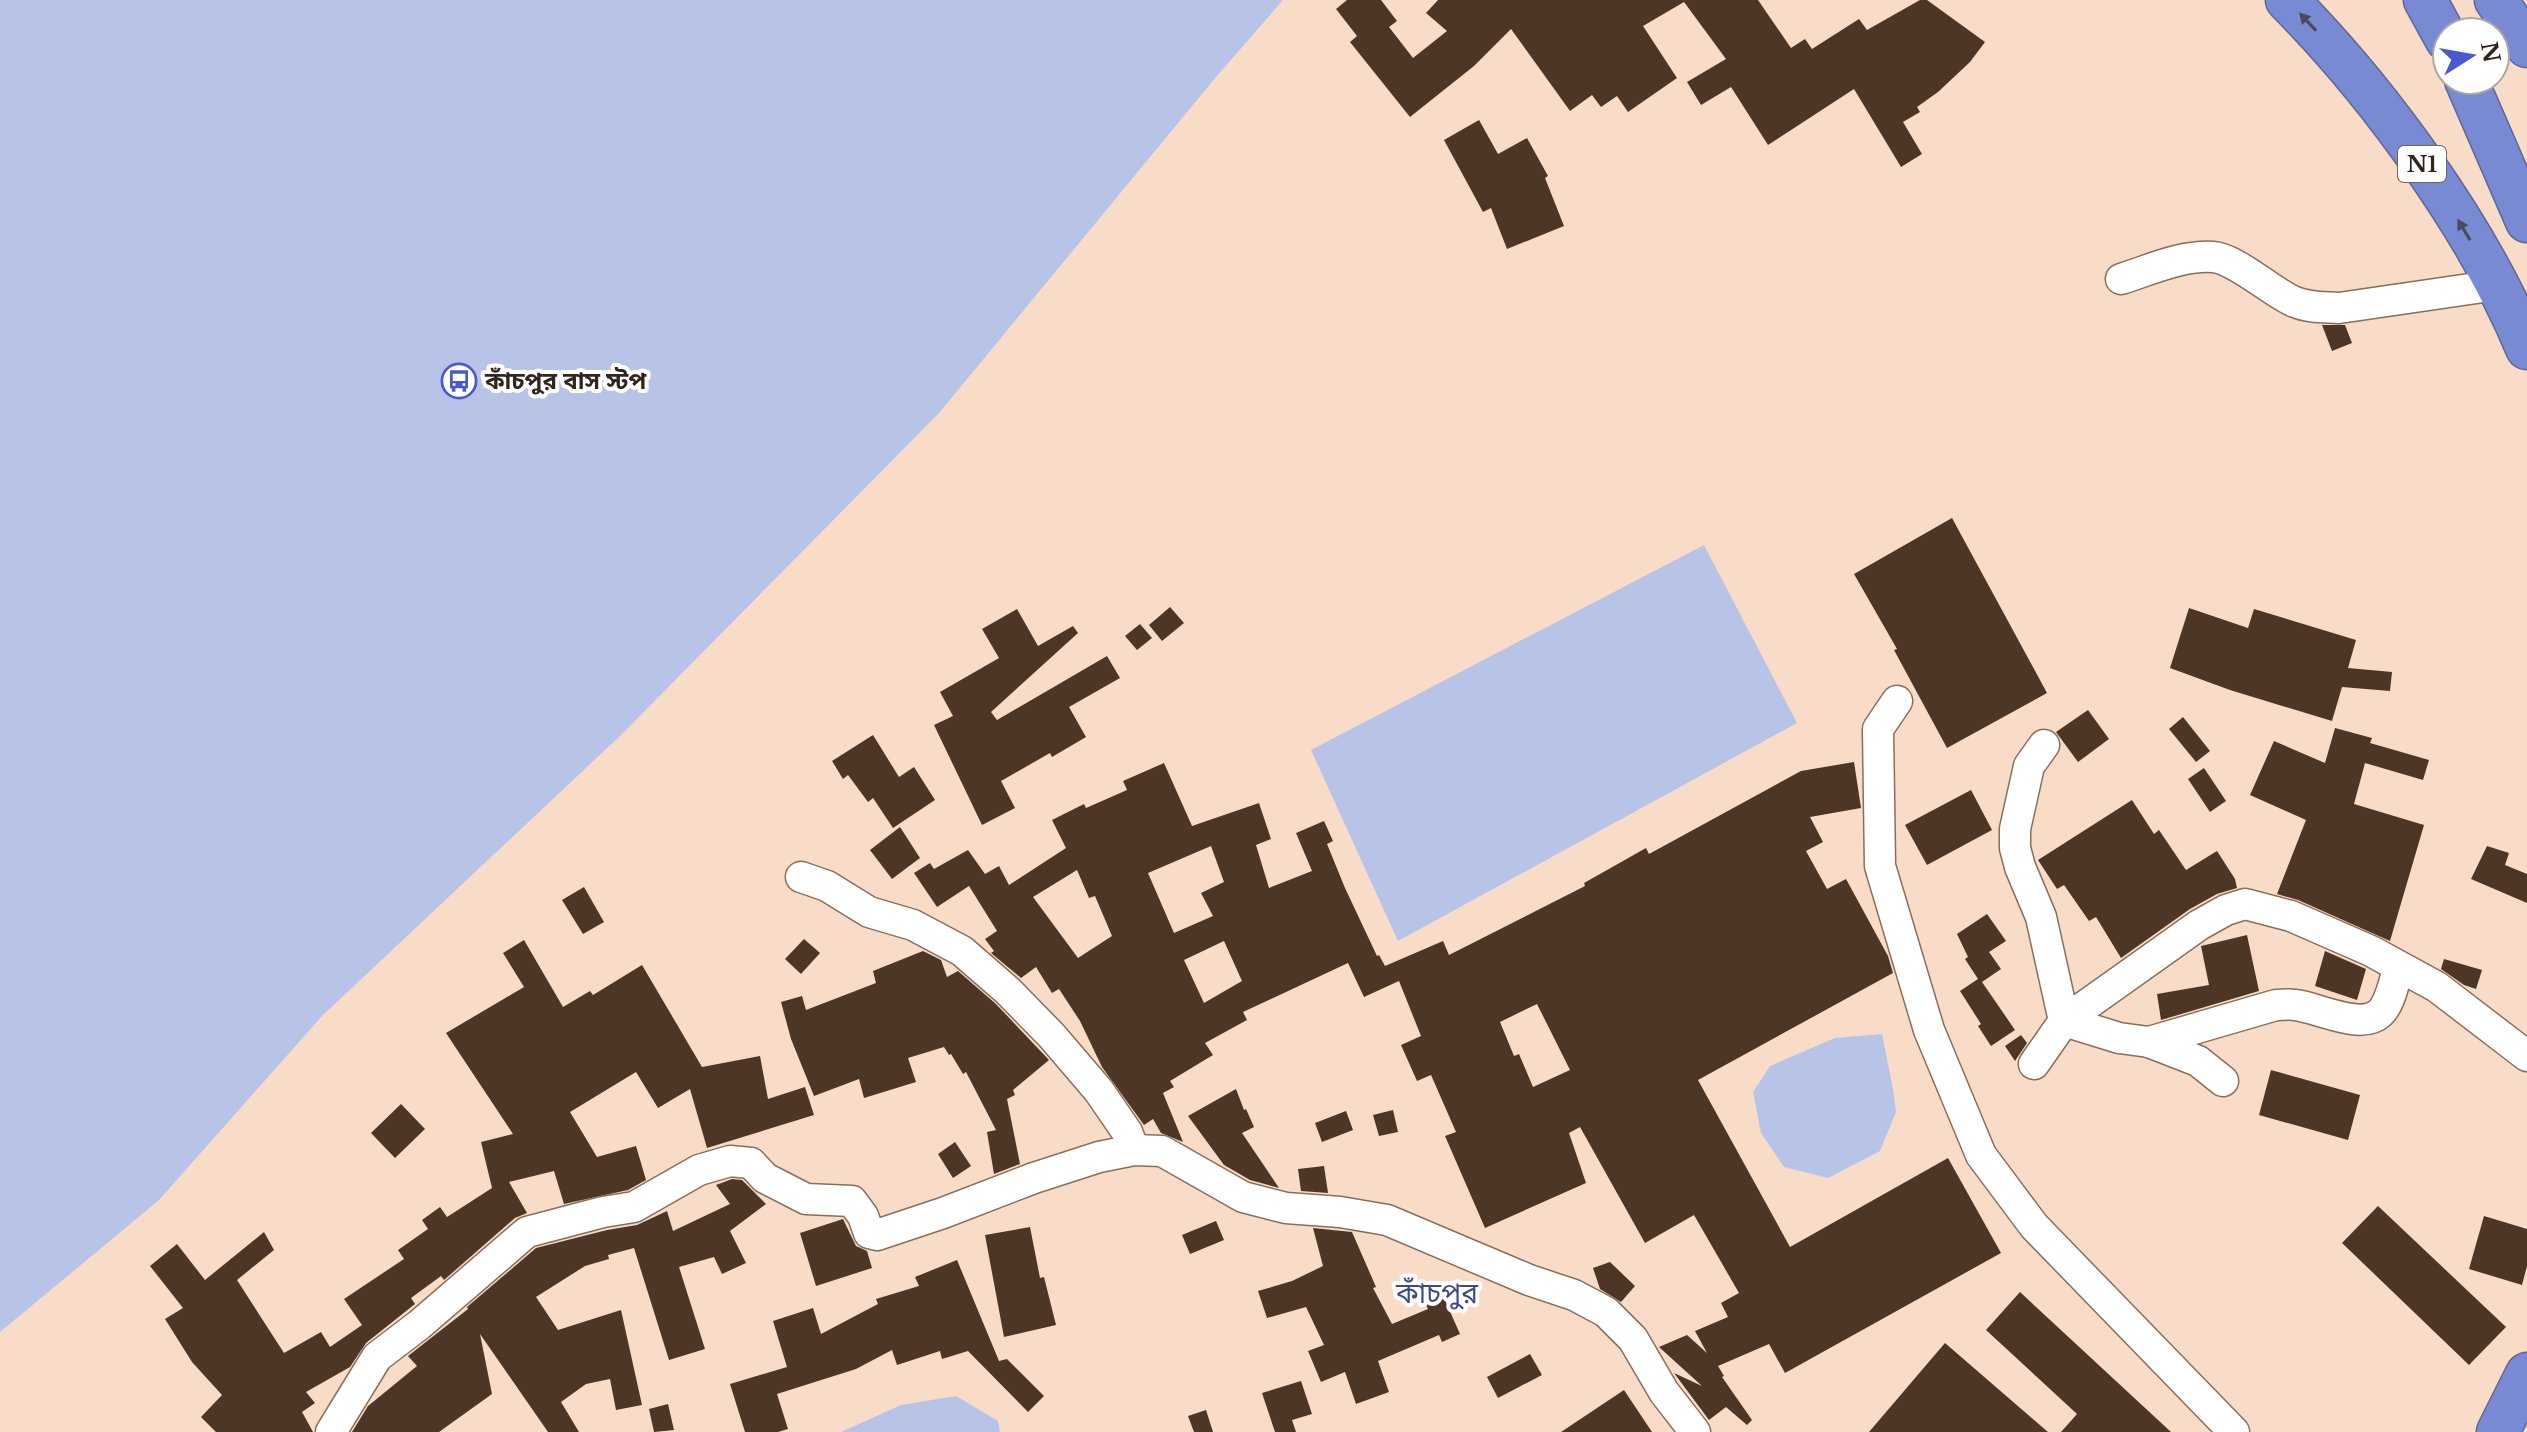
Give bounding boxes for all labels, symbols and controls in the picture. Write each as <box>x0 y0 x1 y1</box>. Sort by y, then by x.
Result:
one-way arrow <box>2300 13 2318 32</box>
north arrow <box>2431 16 2511 96</box>
text: N <box>2475 40 2505 65</box>
road number: N1 <box>2398 146 2446 182</box>
one-way arrow <box>2458 219 2472 241</box>
bus stop icon: কাঁচপুর বাস স্টপ <box>440 362 478 400</box>
place label: কাঁচপুর বাস স্টপ <box>484 366 646 395</box>
district label: কাঁচপুর <box>1395 1276 1478 1311</box>

